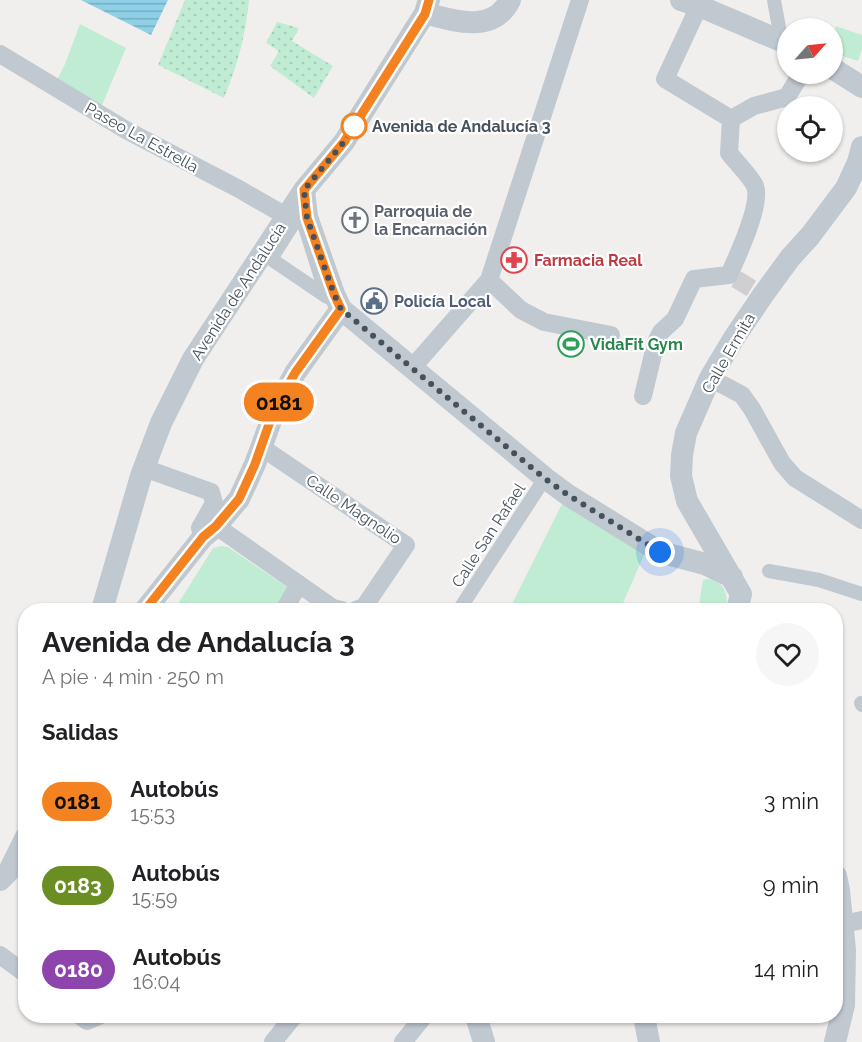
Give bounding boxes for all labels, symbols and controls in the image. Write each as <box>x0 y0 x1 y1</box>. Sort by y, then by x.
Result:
north arrow <box>777 18 843 84</box>
map controls <box>777 18 843 162</box>
button: locate <box>777 96 843 162</box>
street label: Paseo La Estrella <box>82 98 202 176</box>
marker: Avenida de Andalucía 3 <box>341 113 367 139</box>
place label: Avenida de Andalucía 3 <box>372 117 551 136</box>
place label: Parroquia de la Encarnación <box>374 202 487 239</box>
church icon: Parroquia de la Encarnación <box>340 205 370 235</box>
street label: Avenida de Andalucía <box>187 219 290 364</box>
pharmacy icon: Farmacia Real <box>499 245 529 275</box>
place label: Farmacia Real <box>534 251 643 270</box>
public building icon: Policía Local <box>359 286 389 316</box>
place label: Policía Local <box>394 292 492 311</box>
street label: Calle Ermita <box>698 310 759 397</box>
sports icon: VidaFit Gym <box>556 329 586 359</box>
place label: VidaFit Gym <box>590 335 683 354</box>
line badge: 0181 <box>237 382 321 422</box>
text: 0181 <box>256 390 302 415</box>
street label: Calle Magnolio <box>303 471 405 548</box>
street label: Calle San Rafael <box>448 479 530 591</box>
your location <box>645 537 675 567</box>
button: heart <box>756 623 819 686</box>
text: Avenida de Andalucía 3 <box>42 626 355 659</box>
text: A pie · 4 min · 250 m <box>42 665 224 689</box>
text: Salidas <box>42 719 118 745</box>
text: Autobús <box>130 776 219 802</box>
text: 3 min <box>764 788 819 814</box>
text: 0181 <box>54 789 100 814</box>
text: 15:53 <box>130 802 175 826</box>
text: Autobús <box>132 860 220 886</box>
text: 9 min <box>763 872 819 898</box>
text: 0183 <box>54 873 102 898</box>
text: 15:59 <box>132 886 178 910</box>
text: Autobús <box>133 944 221 970</box>
text: 14 min <box>754 956 819 982</box>
text: 0180 <box>54 957 103 982</box>
text: 16:04 <box>133 970 180 994</box>

